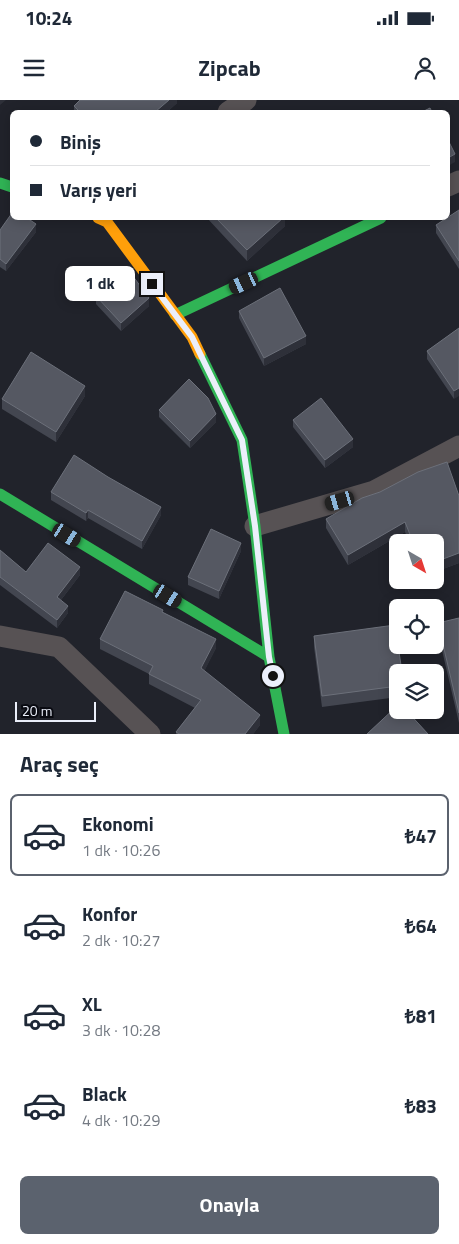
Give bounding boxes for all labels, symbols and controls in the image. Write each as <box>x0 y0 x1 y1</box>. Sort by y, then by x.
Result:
text: 10:24 <box>25 3 72 32</box>
text: Zipcab <box>198 51 261 85</box>
icon: menu <box>20 54 48 82</box>
icon: person <box>411 54 439 82</box>
text: Biniş <box>60 127 101 156</box>
text: Varış yeri <box>60 175 137 204</box>
callout: 1 dk <box>64 266 134 302</box>
car <box>227 270 260 296</box>
text: 1 dk <box>85 271 115 295</box>
route end <box>141 273 163 295</box>
car <box>323 490 356 512</box>
car <box>50 521 83 549</box>
north arrow <box>389 534 444 589</box>
map controls <box>389 534 444 719</box>
car <box>151 582 184 610</box>
button: locate <box>389 599 444 654</box>
button: layers <box>389 664 444 719</box>
route start <box>262 665 284 687</box>
scale bar <box>15 699 96 722</box>
text: 20 m <box>22 700 52 721</box>
text: Araç seç <box>20 747 99 781</box>
text: Ekonomi <box>82 809 154 838</box>
icon: car <box>22 813 67 858</box>
text: ₺47 <box>405 821 437 850</box>
text: 1 dk · 10:26 <box>82 838 160 862</box>
text: Konfor <box>82 899 137 928</box>
icon: car <box>22 903 67 948</box>
text: ₺64 <box>405 911 437 940</box>
text: 2 dk · 10:27 <box>82 928 160 952</box>
text: XL <box>82 989 102 1018</box>
icon: car <box>22 993 67 1038</box>
text: ₺81 <box>405 1001 437 1030</box>
text: 3 dk · 10:28 <box>82 1018 160 1042</box>
text: Black <box>82 1079 127 1108</box>
icon: car <box>22 1083 67 1128</box>
text: ₺83 <box>405 1091 437 1120</box>
text: 4 dk · 10:29 <box>82 1108 160 1132</box>
button: Onayla <box>20 1176 439 1234</box>

